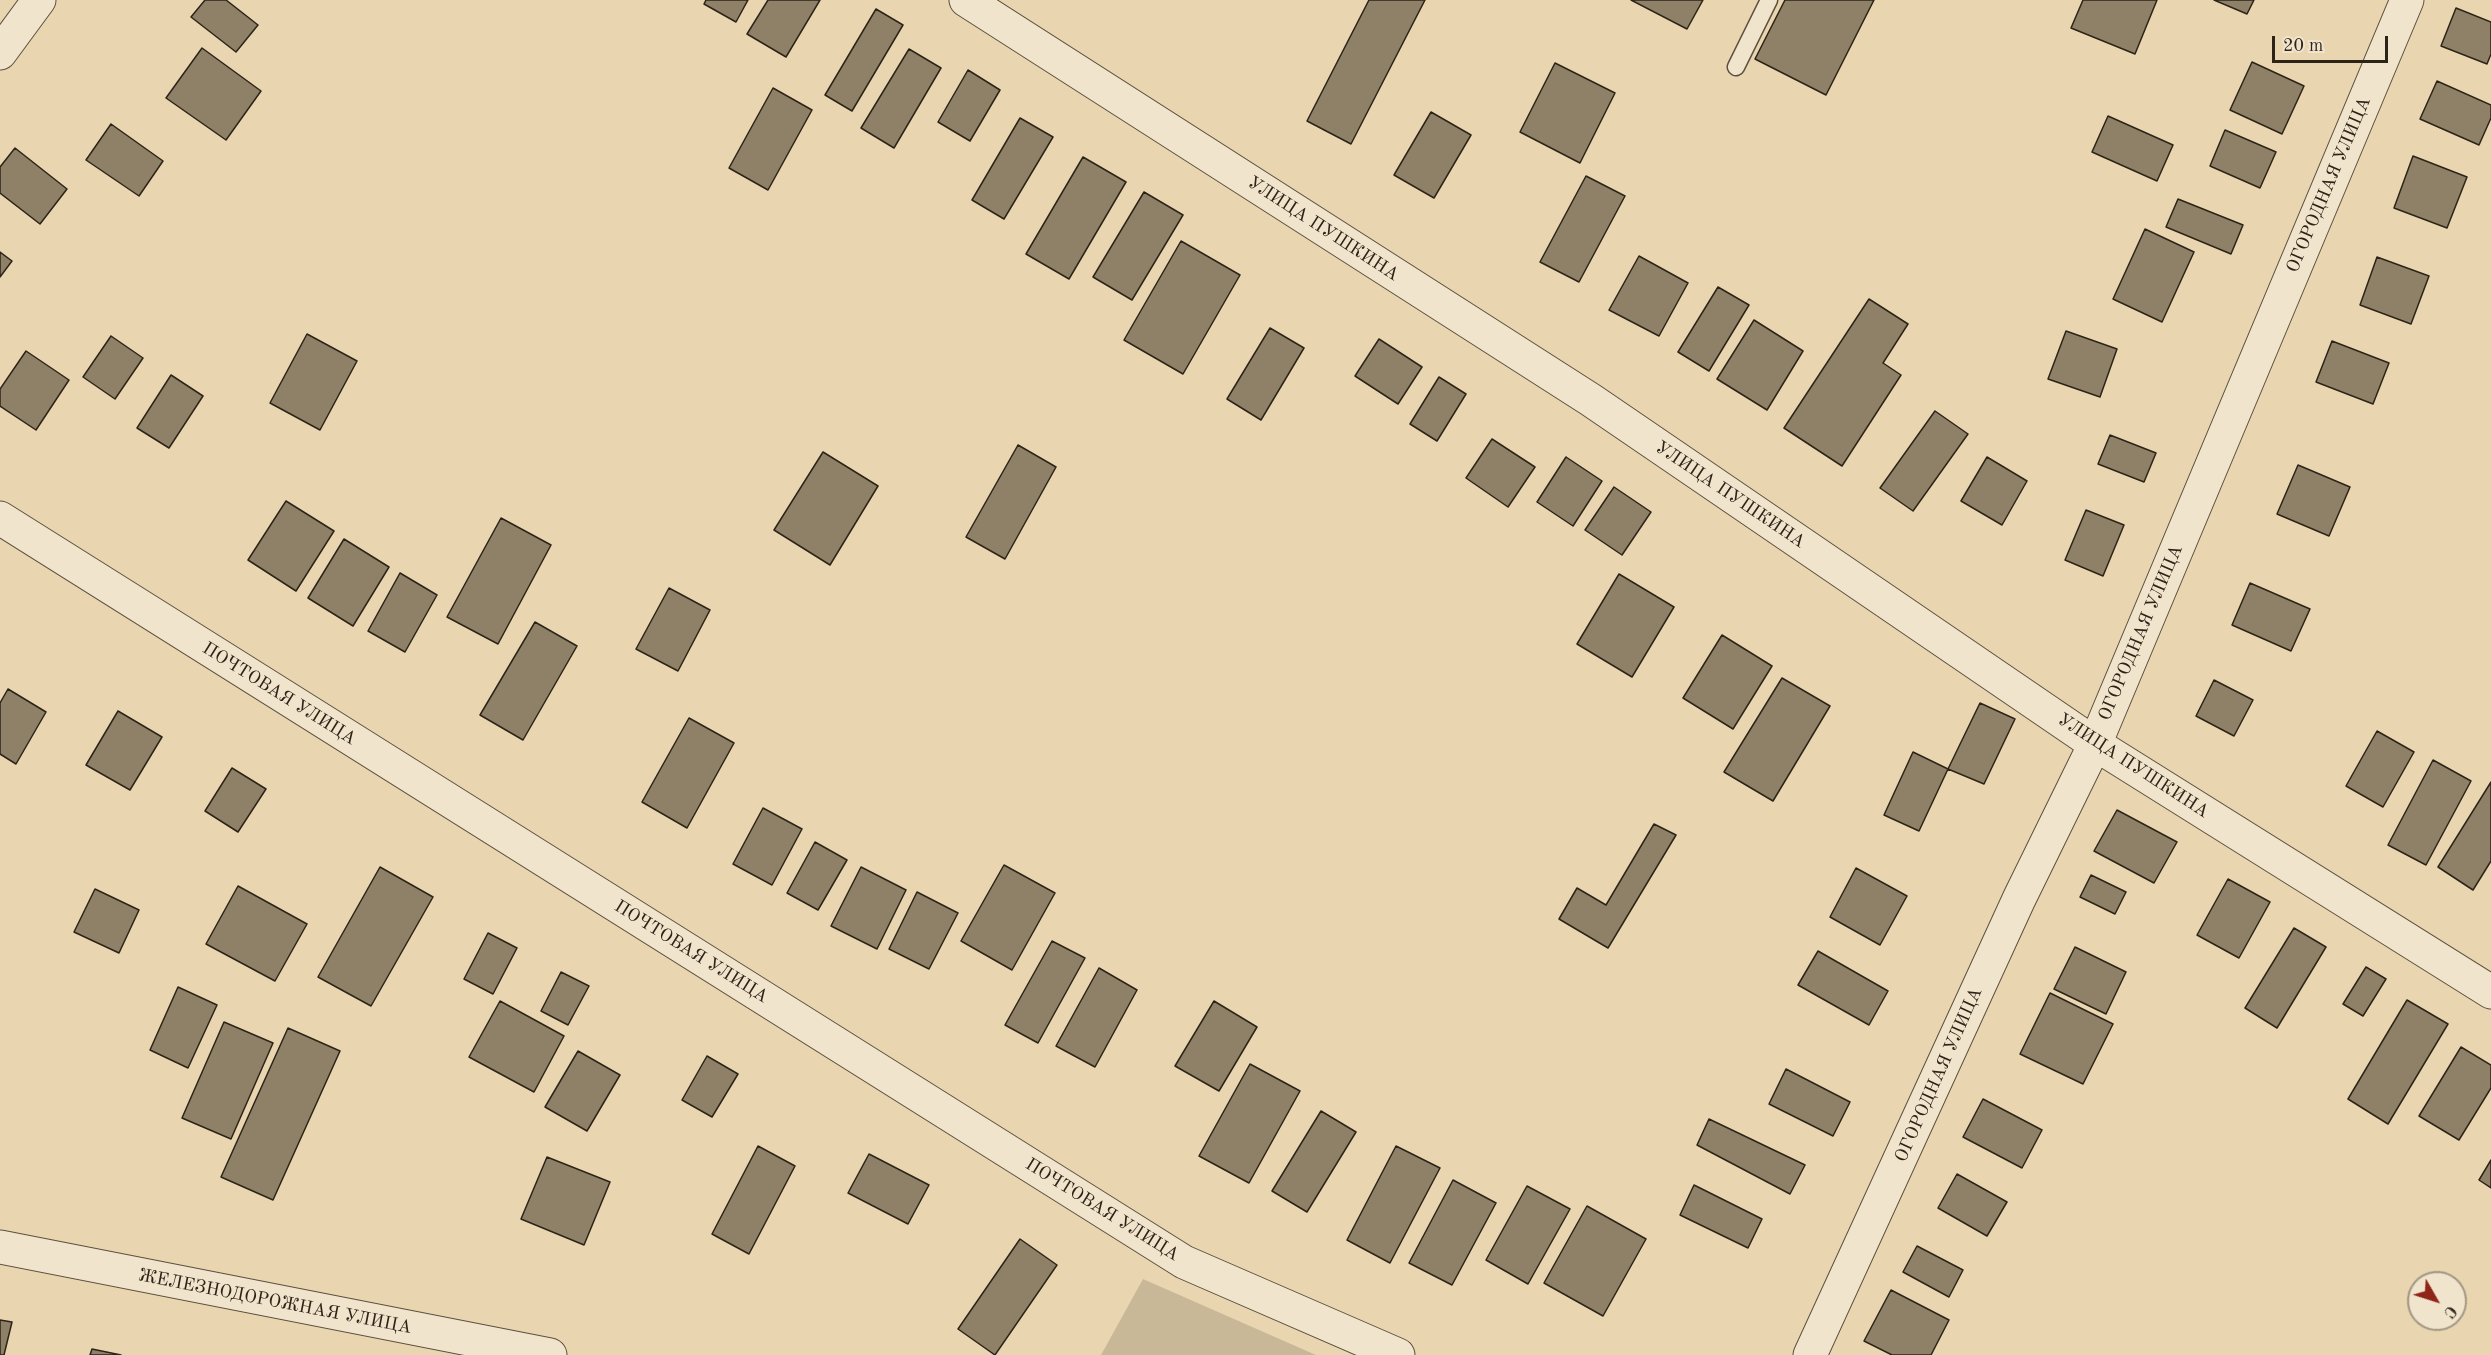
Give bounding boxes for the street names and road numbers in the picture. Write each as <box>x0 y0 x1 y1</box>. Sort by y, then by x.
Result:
street label: ОГОРОДНАЯ УЛИЦА <box>2282 94 2376 276</box>
street label: УЛИЦА ПУШКИНА <box>1243 172 1403 286</box>
street label: УЛИЦА ПУШКИНА <box>1651 437 1809 553</box>
street label: ОГОРОДНАЯ УЛИЦА <box>2094 542 2188 724</box>
street label: ПОЧТОВАЯ УЛИЦА <box>198 638 360 750</box>
street label: УЛИЦА ПУШКИНА <box>2053 709 2213 823</box>
street label: ПОЧТОВАЯ УЛИЦА <box>610 896 772 1008</box>
street label: ОГОРОДНАЯ УЛИЦА <box>1891 984 1987 1166</box>
street label: ПОЧТОВАЯ УЛИЦА <box>1021 1154 1183 1266</box>
street label: ЖЕЛЕЗНОДОРОЖНАЯ УЛИЦА <box>137 1265 413 1339</box>

